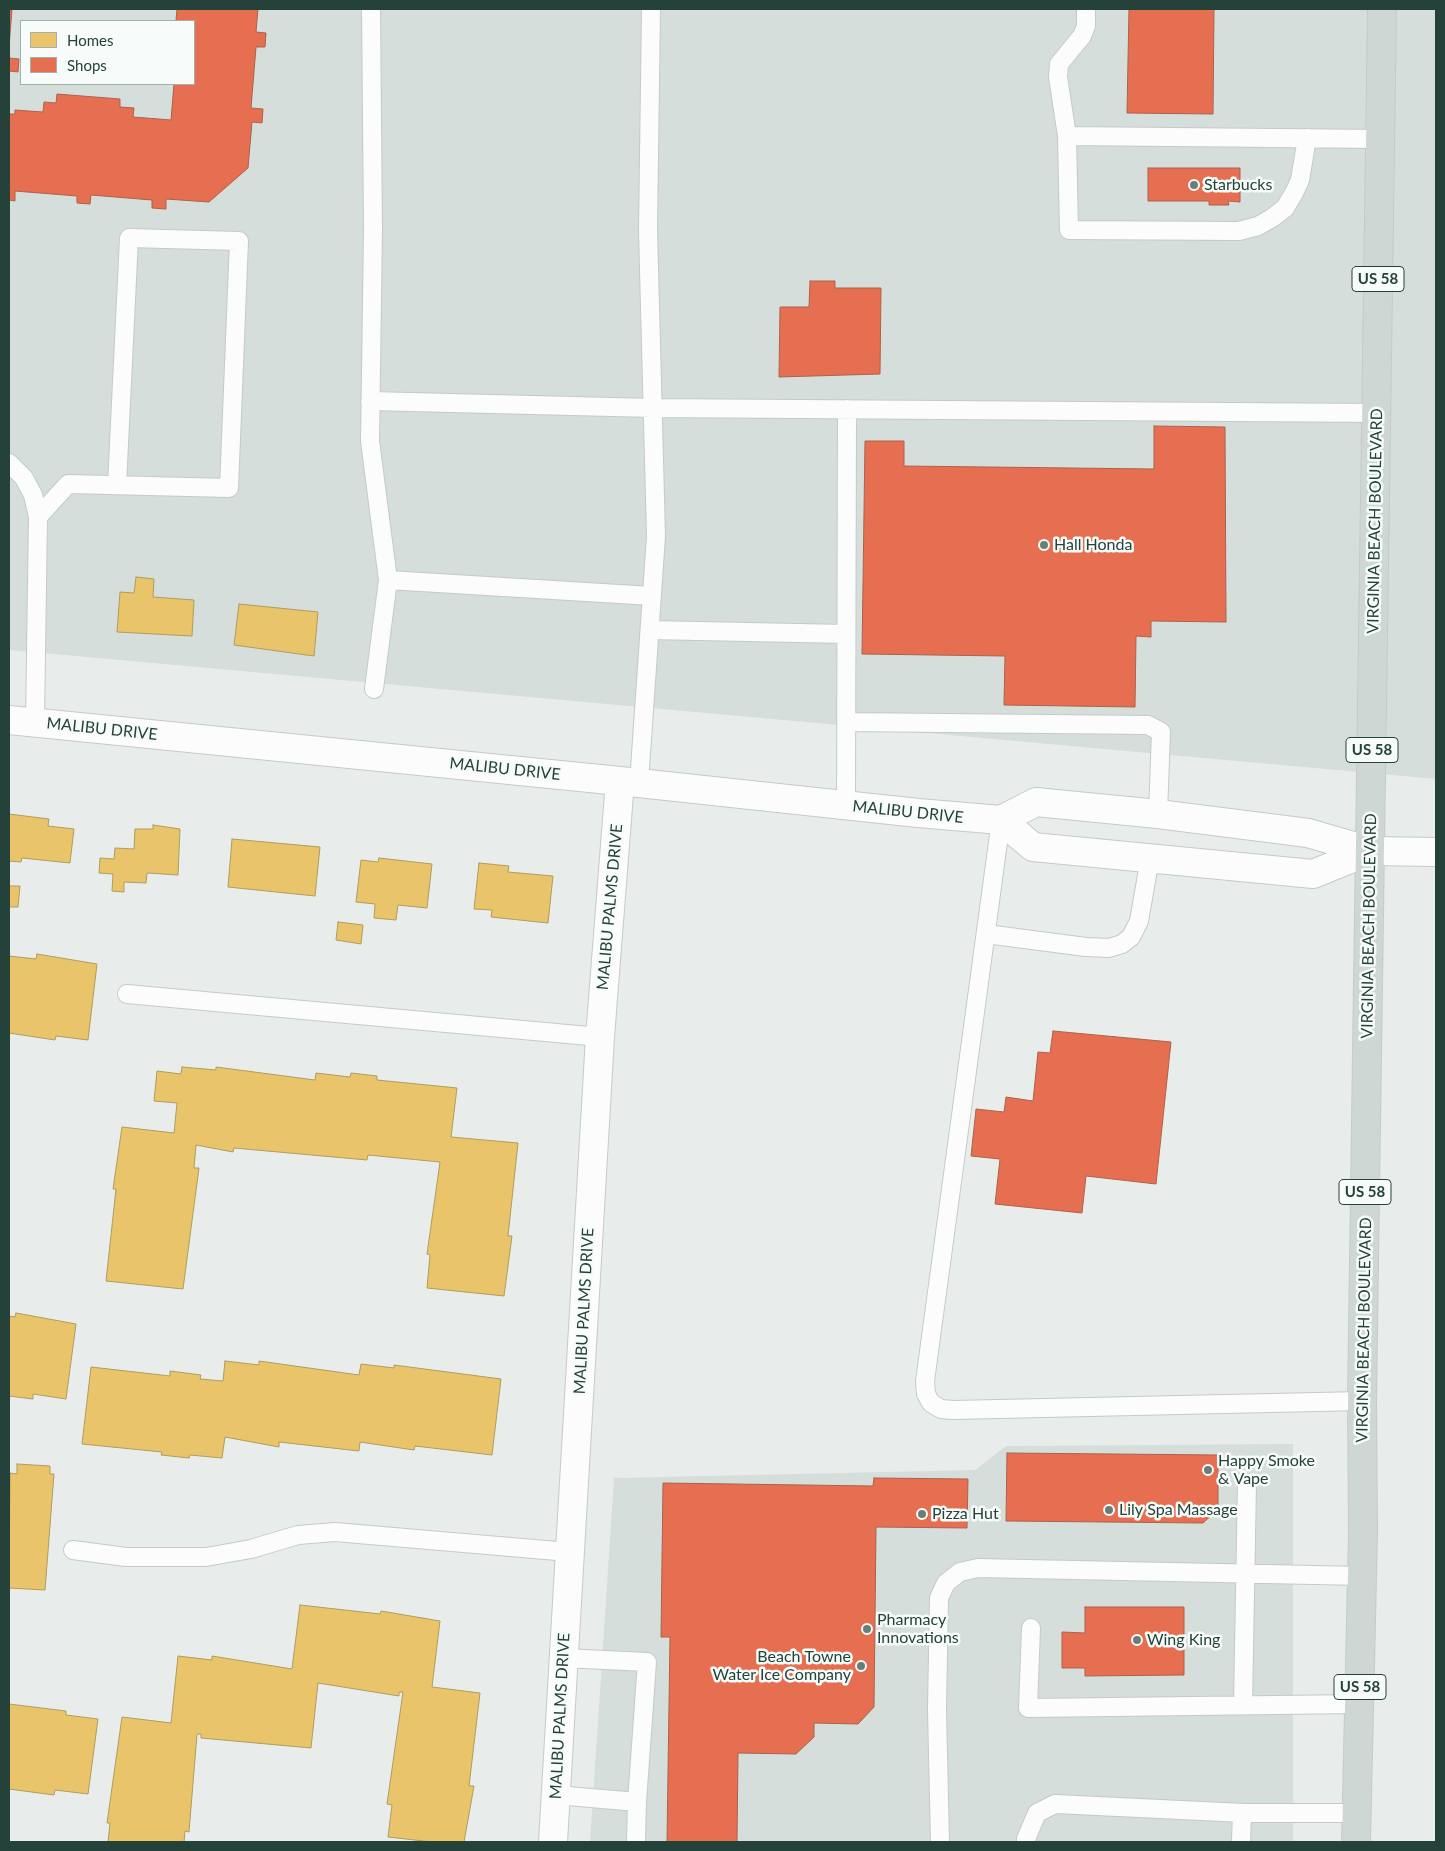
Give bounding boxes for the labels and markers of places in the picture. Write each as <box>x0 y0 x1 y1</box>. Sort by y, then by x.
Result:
place label: Starbucks <box>1204 175 1272 195</box>
marker: Starbucks <box>1188 179 1200 191</box>
place label: Hall Honda <box>1054 535 1132 555</box>
marker: Hall Honda <box>1038 539 1050 551</box>
place label: Happy Smoke & Vape <box>1218 1451 1315 1489</box>
marker: Happy Smoke & Vape <box>1202 1464 1214 1476</box>
place label: Lily Spa Massage <box>1119 1500 1238 1520</box>
place label: Pizza Hut <box>932 1504 999 1524</box>
marker: Lily Spa Massage <box>1103 1504 1115 1516</box>
marker: Pizza Hut <box>916 1508 928 1520</box>
place label: Pharmacy Innovations <box>877 1610 959 1648</box>
marker: Pharmacy Innovations <box>861 1623 873 1635</box>
place label: Wing King <box>1147 1630 1220 1650</box>
marker: Wing King <box>1131 1634 1143 1646</box>
place label: Beach Towne Water Ice Company <box>712 1647 851 1685</box>
marker: Beach Towne Water Ice Company <box>855 1660 867 1672</box>

